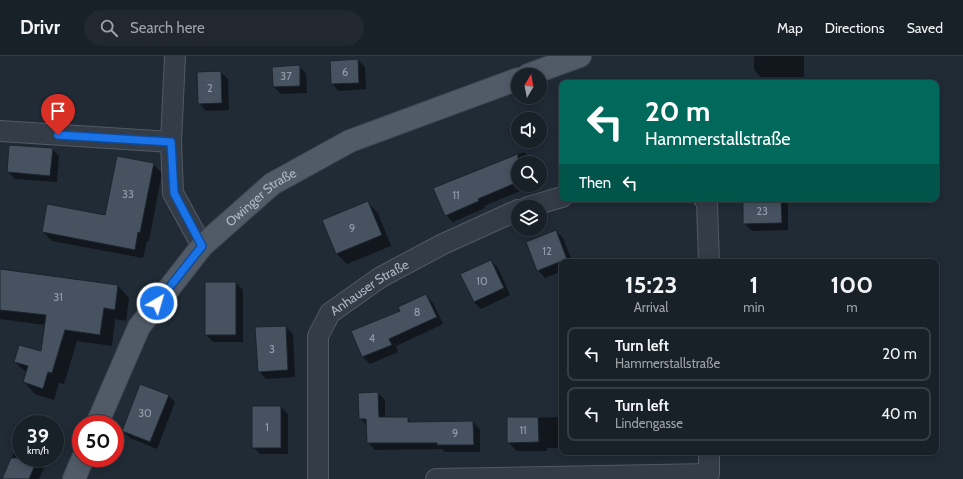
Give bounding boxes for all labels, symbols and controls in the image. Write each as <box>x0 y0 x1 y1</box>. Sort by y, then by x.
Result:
search box <box>84 10 364 46</box>
text: Drivr <box>20 16 60 39</box>
icon: search <box>98 17 120 39</box>
text: Search here <box>130 19 205 37</box>
text: Map <box>777 19 803 37</box>
text: Directions <box>825 19 885 37</box>
text: Saved <box>907 19 943 37</box>
house number: 6 <box>342 65 348 79</box>
north arrow <box>511 68 547 104</box>
map controls <box>511 68 547 236</box>
house number: 37 <box>280 69 292 83</box>
house number: 2 <box>207 81 213 95</box>
pin <box>41 94 75 135</box>
text: 20 m <box>645 94 710 128</box>
icon: left <box>579 96 631 148</box>
icon: arrive <box>47 100 69 122</box>
button: sound <box>511 112 547 148</box>
text: Hammerstallstraße <box>645 128 791 150</box>
button: search <box>511 156 547 192</box>
street label: Owinger Straße <box>222 164 299 230</box>
icon: left <box>619 172 641 194</box>
text: Then <box>579 174 611 192</box>
house number: 33 <box>122 187 134 201</box>
house number: 11 <box>452 188 460 202</box>
button: layers <box>511 200 547 236</box>
house number: 23 <box>756 204 768 218</box>
house number: 9 <box>349 221 355 235</box>
house number: 12 <box>542 244 552 258</box>
street label: Anhauser Straße <box>327 256 412 319</box>
text: 15:23 <box>625 270 677 299</box>
text: 1 <box>750 270 758 299</box>
text: 100 <box>830 270 873 299</box>
house number: 10 <box>476 274 488 288</box>
position arrow <box>136 282 178 324</box>
house number: 31 <box>53 290 63 304</box>
text: Arrival <box>634 299 668 315</box>
text: min <box>743 299 765 315</box>
text: m <box>846 299 858 315</box>
house number: 8 <box>414 305 420 319</box>
house number: 4 <box>369 331 376 345</box>
text: Turn left <box>615 337 669 355</box>
house number: 3 <box>269 342 275 356</box>
icon: left <box>581 343 603 365</box>
text: 20 m <box>882 345 917 363</box>
text: Hammerstallstraße <box>615 355 720 371</box>
text: Turn left <box>615 397 669 415</box>
icon: left <box>581 403 603 425</box>
text: 40 m <box>881 405 917 423</box>
house number: 30 <box>138 406 152 420</box>
speed limit sign: 50 <box>72 415 124 467</box>
text: Lindengasse <box>615 415 683 431</box>
house number: 1 <box>265 420 269 434</box>
house number: 11 <box>519 423 527 437</box>
text: 39 <box>27 424 49 448</box>
house number: 9 <box>452 426 458 440</box>
text: km/h <box>27 444 49 457</box>

